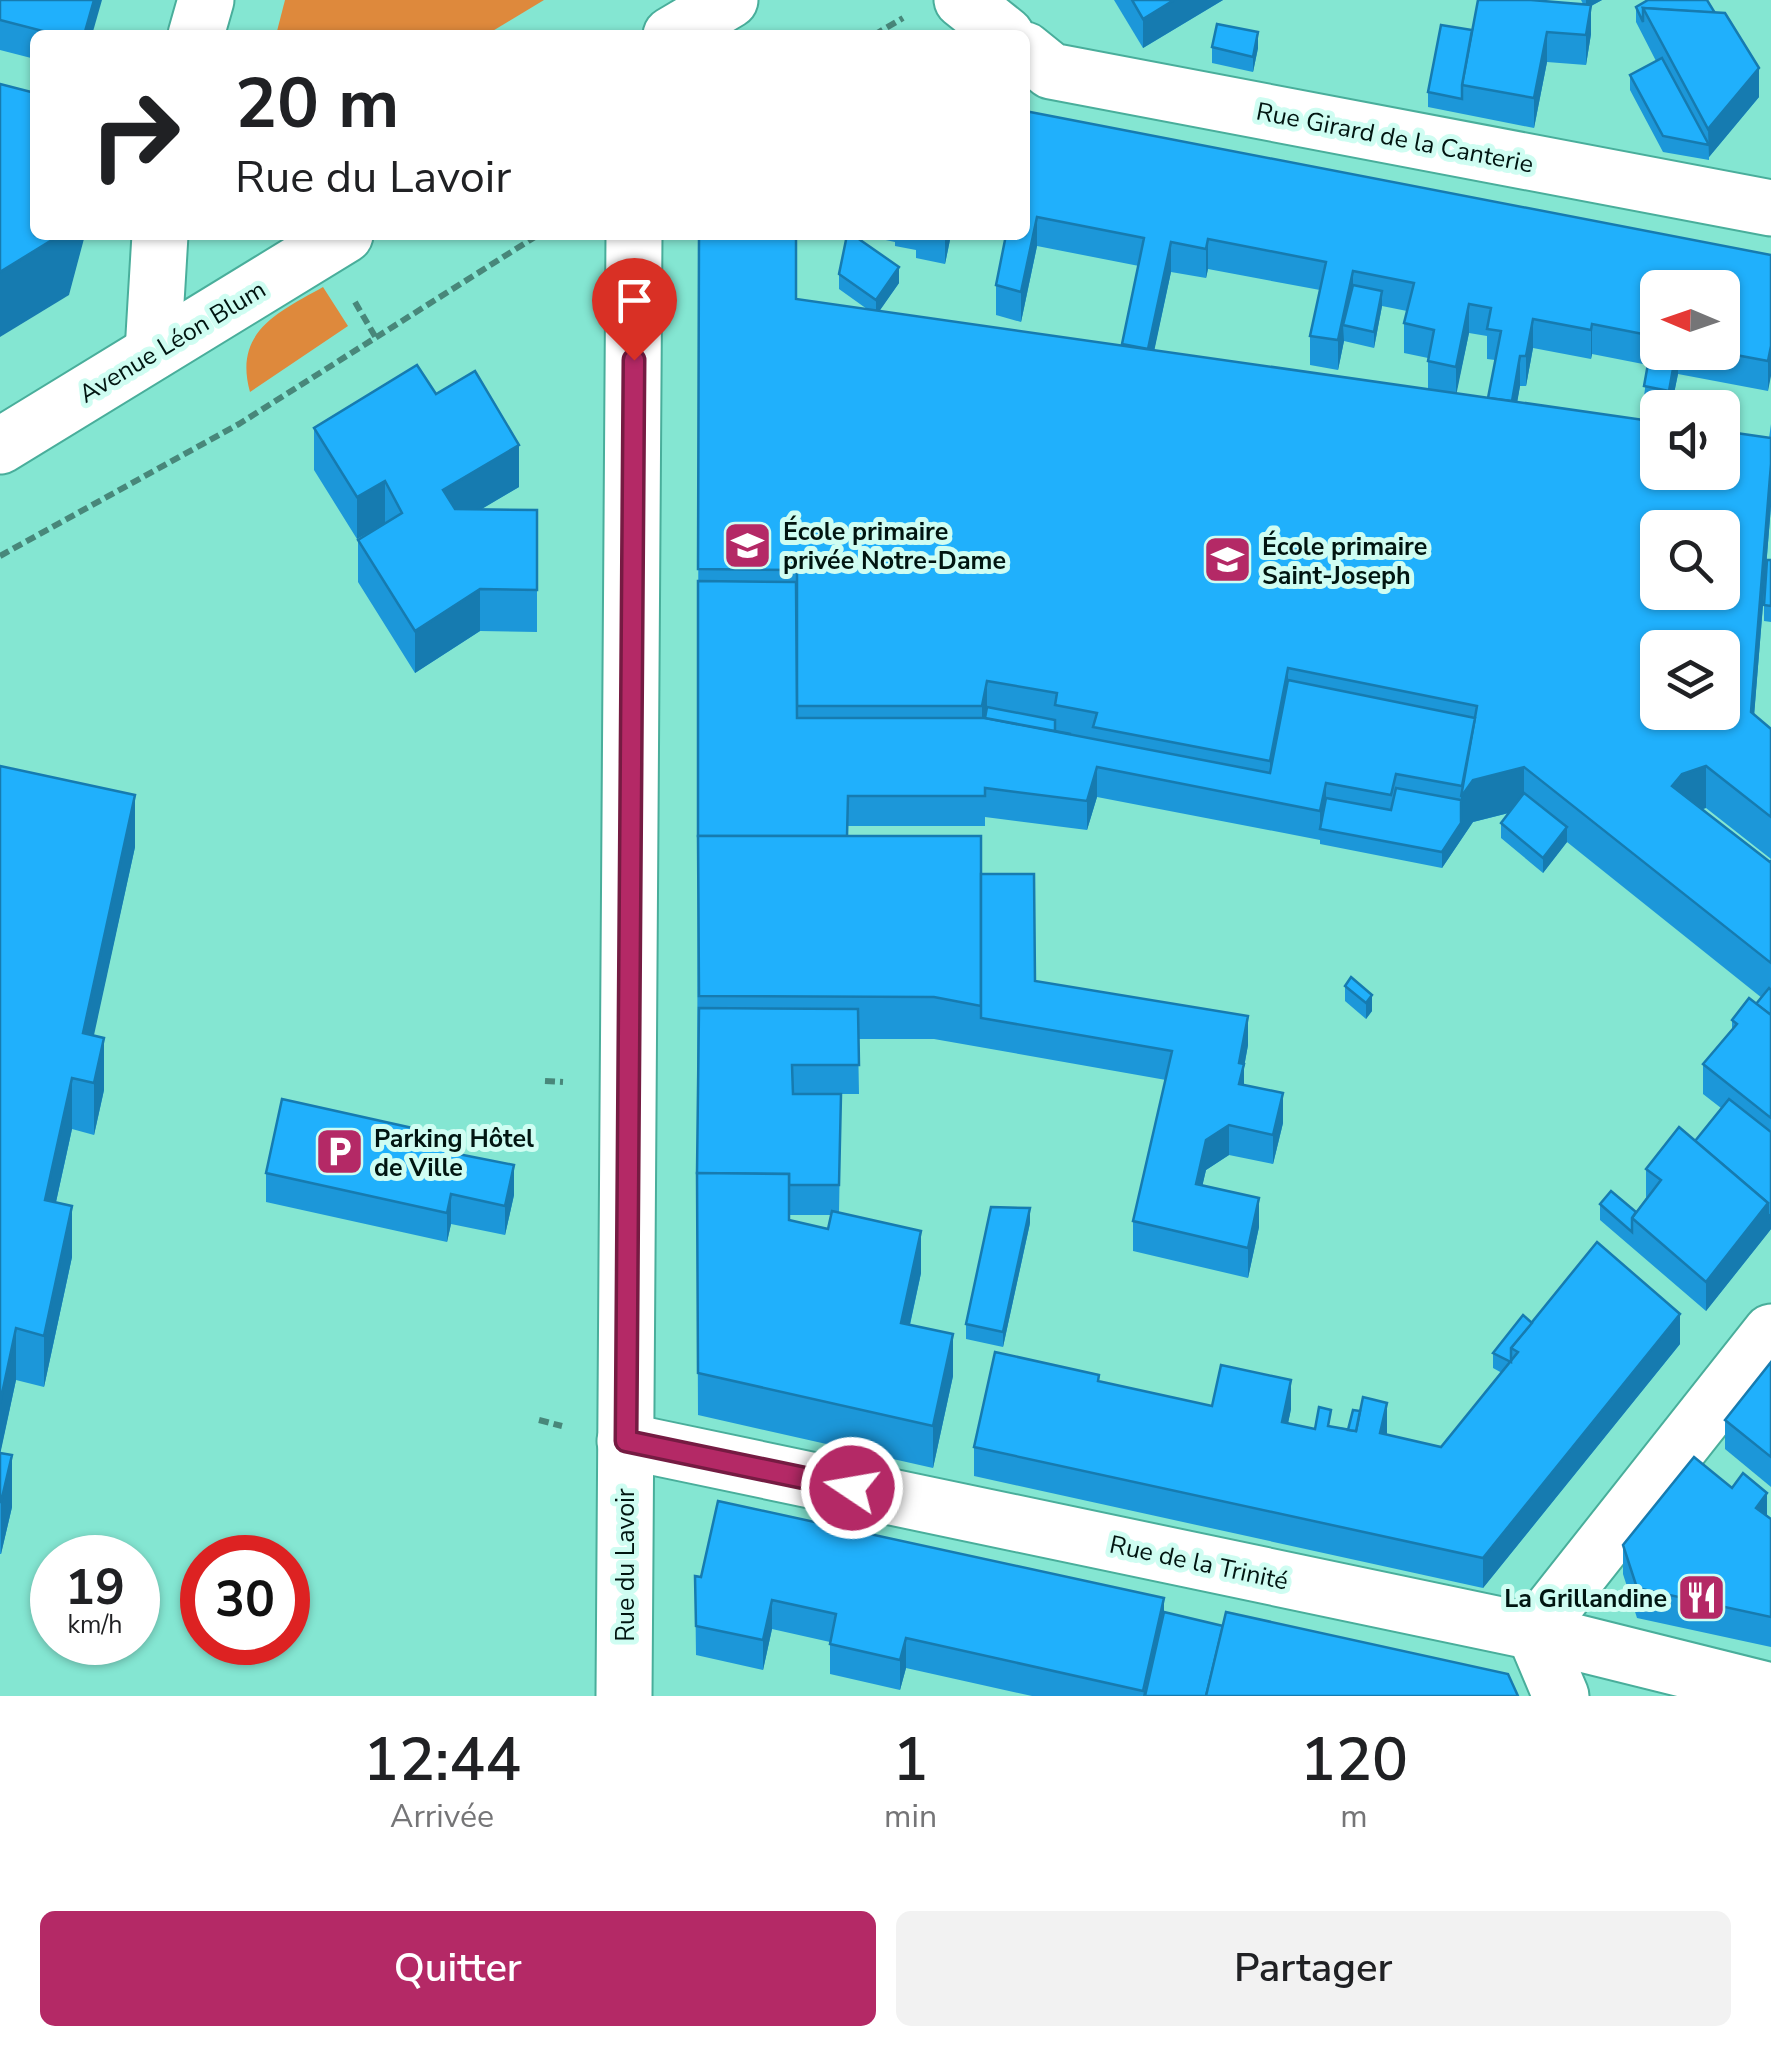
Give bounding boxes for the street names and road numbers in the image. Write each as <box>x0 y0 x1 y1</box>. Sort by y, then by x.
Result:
street label: Rue Girard de la Canterie <box>1253 94 1536 182</box>
street label: Avenue Léon Blum <box>73 273 272 411</box>
street label: Rue du Lavoir <box>609 1488 643 1642</box>
street label: Rue de la Trinité <box>1106 1527 1291 1598</box>

